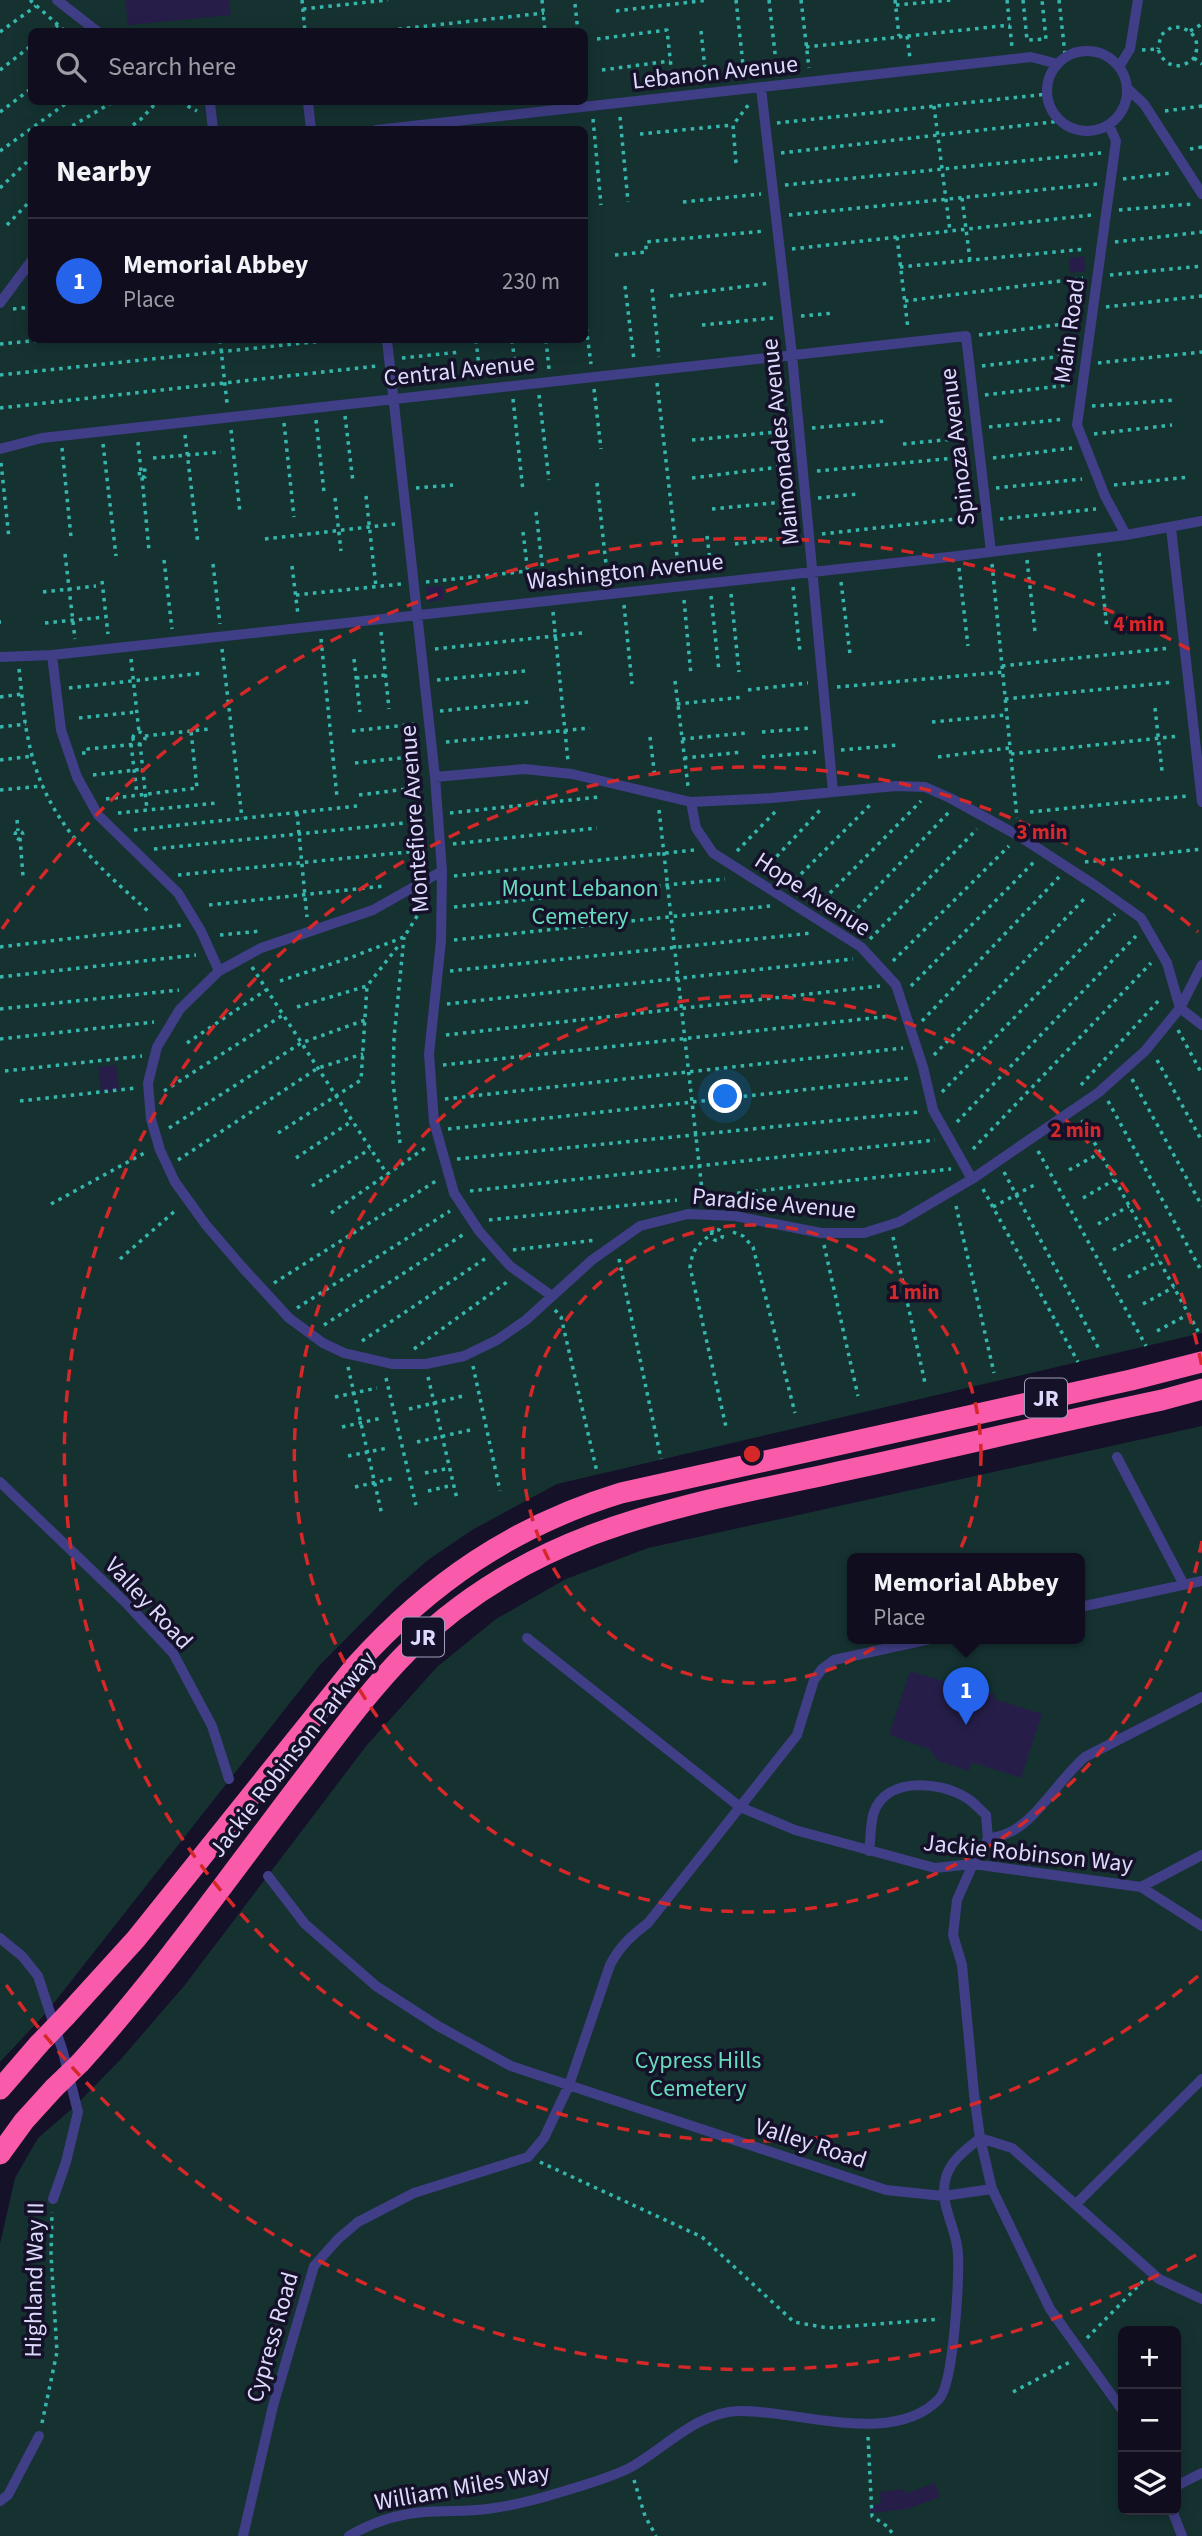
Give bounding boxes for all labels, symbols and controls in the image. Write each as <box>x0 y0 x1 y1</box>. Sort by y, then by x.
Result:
search box <box>28 28 588 105</box>
street label: Lebanon Avenue <box>630 46 800 99</box>
icon: search <box>52 48 90 86</box>
text: Search here <box>108 48 236 85</box>
text: Nearby <box>56 150 151 193</box>
text: Memorial Abbey <box>123 246 308 283</box>
text: 1 <box>73 265 85 298</box>
text: 230 m <box>502 265 560 298</box>
street label: Main Road <box>1045 277 1094 385</box>
text: Place <box>123 283 175 316</box>
street label: Maimonades Avenue <box>752 337 809 547</box>
street label: Central Avenue <box>382 345 536 396</box>
street label: Spinoza Avenue <box>930 366 985 528</box>
street label: Washington Avenue <box>525 544 725 599</box>
text: 4 min <box>1113 609 1165 639</box>
street label: Montefiore Avenue <box>390 724 439 914</box>
text: 3 min <box>1016 817 1068 847</box>
street label: Hope Avenue <box>748 844 878 945</box>
park label: Mount Lebanon Cemetery <box>501 871 659 934</box>
your location <box>708 1079 742 1113</box>
text: 2 min <box>1050 1115 1102 1145</box>
street label: Paradise Avenue <box>691 1179 857 1228</box>
text: 1 min <box>888 1277 940 1307</box>
road number: JR <box>1025 1378 1067 1418</box>
centre of rings <box>740 1442 764 1466</box>
street label: Valley Road <box>96 1549 201 1658</box>
popup <box>847 1553 1085 1644</box>
text: Memorial Abbey <box>873 1564 1059 1601</box>
text: Place <box>873 1601 925 1634</box>
road number: JR <box>402 1618 444 1656</box>
street label: Jackie Robinson Parkway <box>200 1643 384 1865</box>
pin: 1 <box>943 1667 989 1725</box>
street label: Jackie Robinson Way <box>921 1825 1134 1882</box>
park label: Cypress Hills Cemetery <box>635 2043 761 2106</box>
street label: Valley Road <box>750 2109 871 2178</box>
street label: Highland Way II <box>16 2202 53 2358</box>
street label: Cypress Road <box>237 2268 308 2407</box>
map controls <box>1118 2326 1181 2515</box>
button: + <box>1118 2326 1181 2389</box>
button: − <box>1118 2389 1181 2452</box>
button: layers <box>1118 2452 1181 2515</box>
street label: William Miles Way <box>372 2455 553 2520</box>

